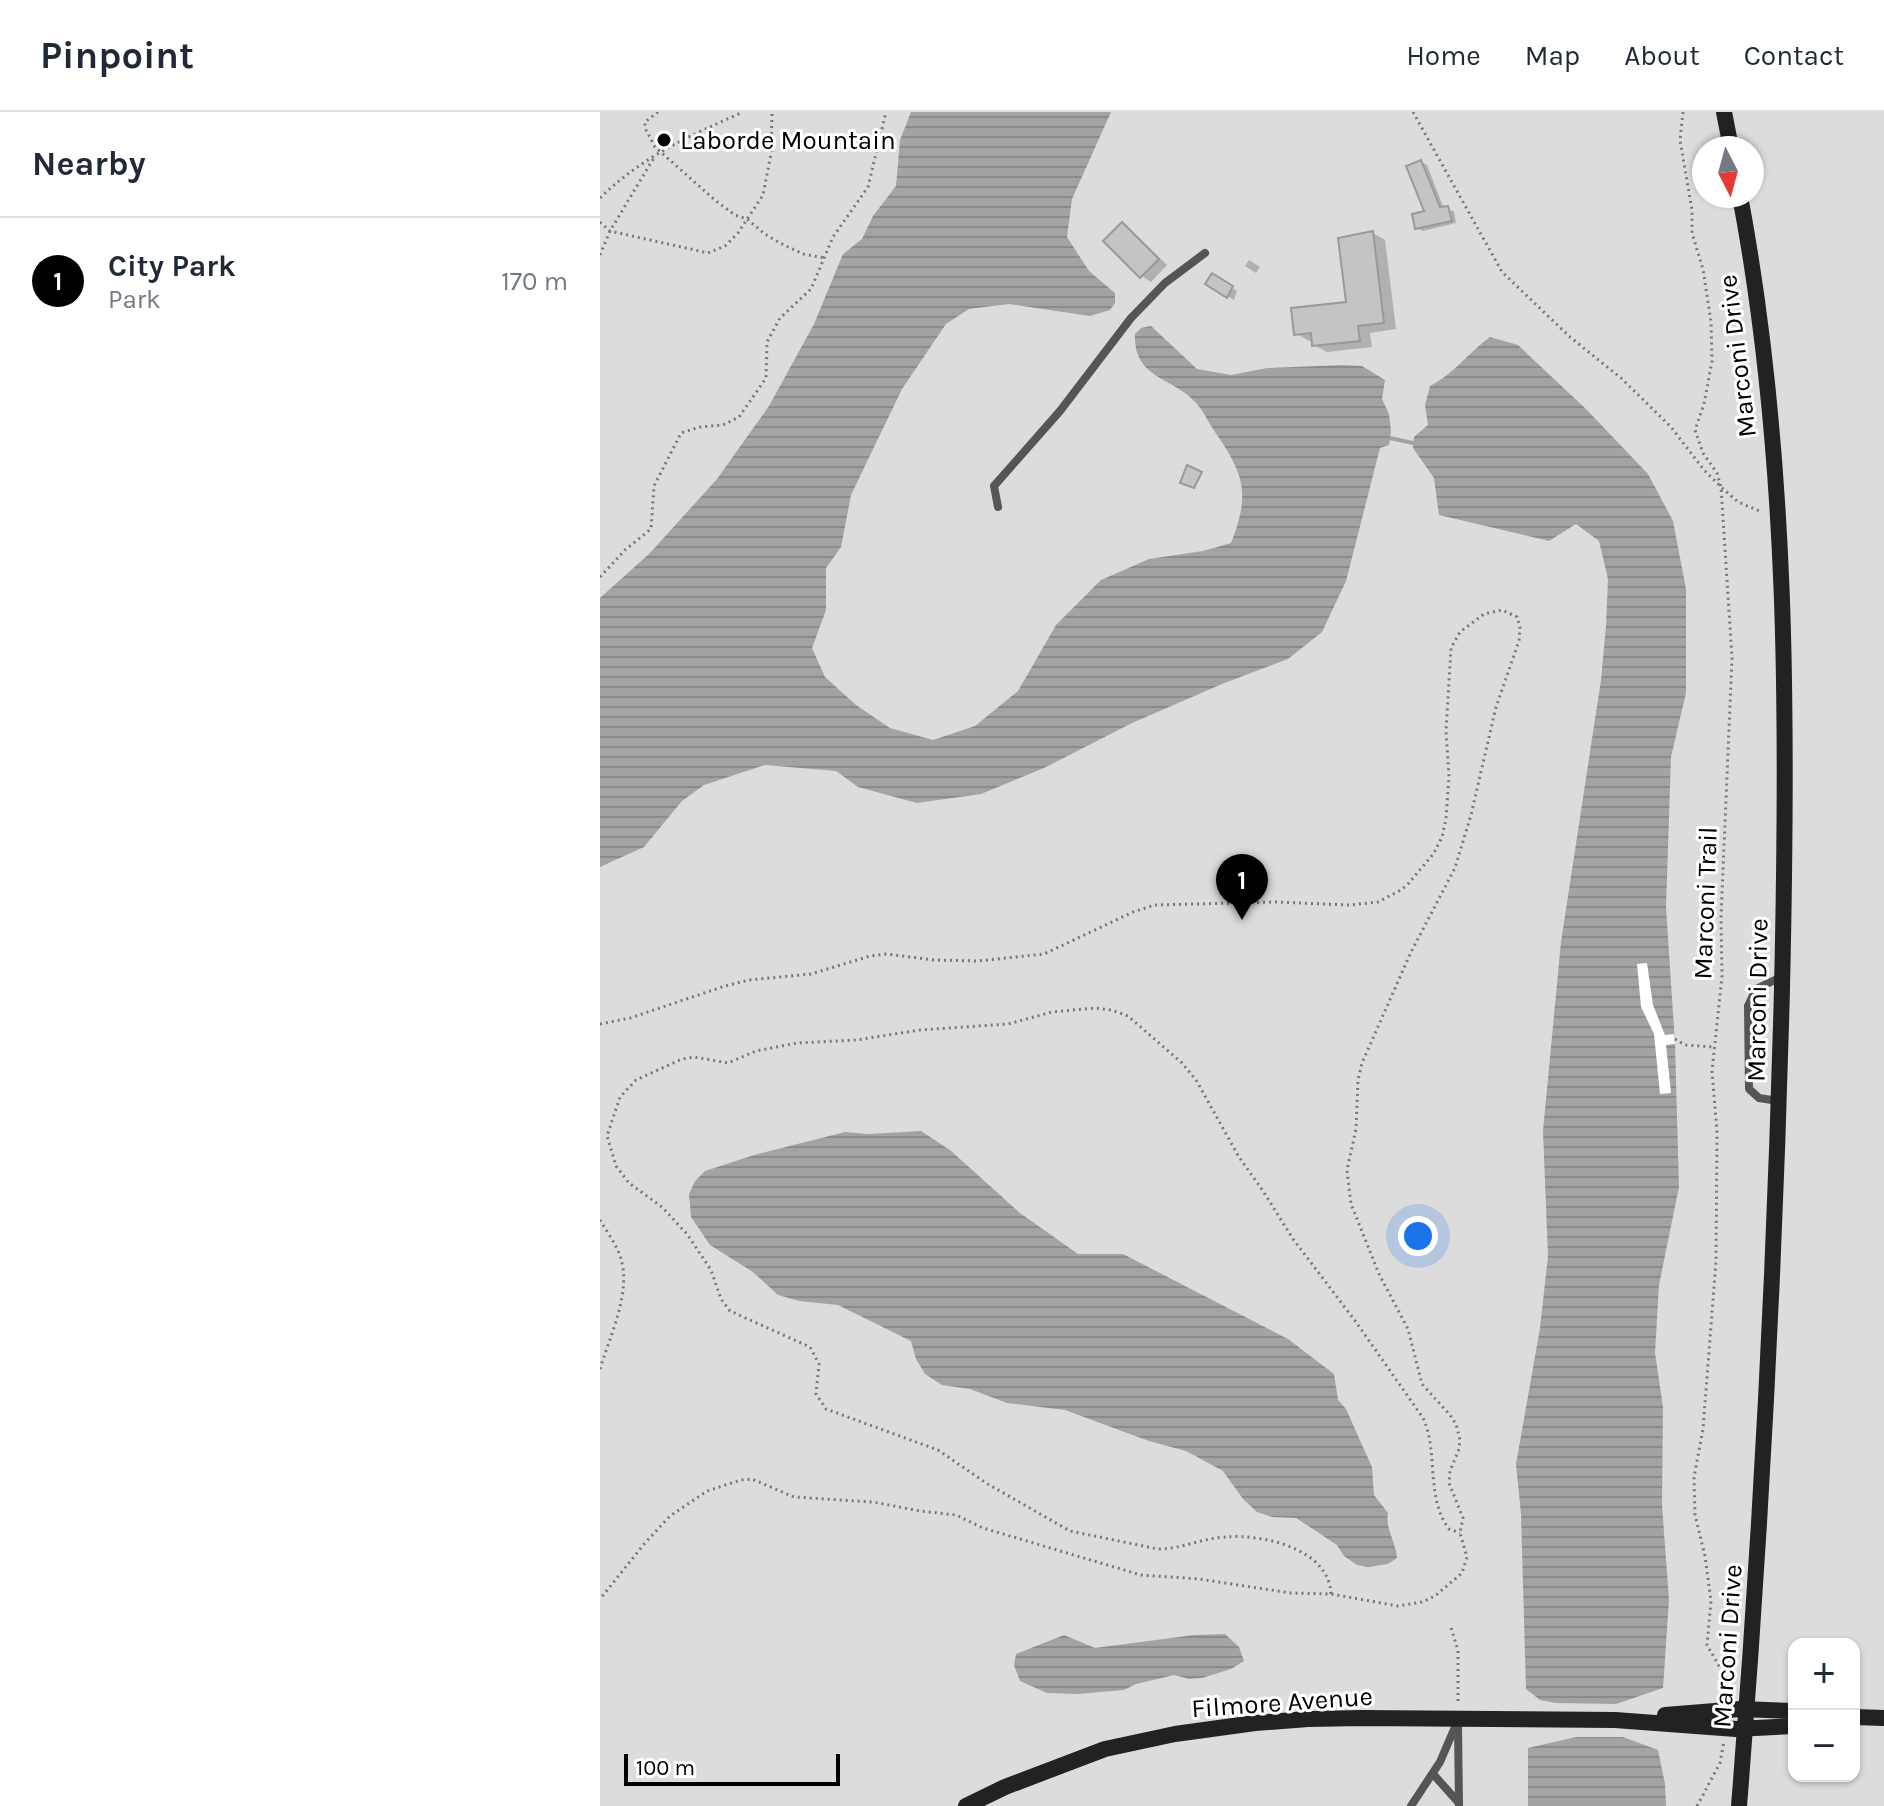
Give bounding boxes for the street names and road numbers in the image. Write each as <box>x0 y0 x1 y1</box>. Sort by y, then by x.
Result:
street label: Marconi Drive <box>1712 273 1763 439</box>
street label: Marconi Trail <box>1687 826 1724 980</box>
street label: Marconi Drive <box>1741 918 1774 1082</box>
street label: Marconi Drive <box>1706 1563 1749 1729</box>
street label: Filmore Avenue <box>1190 1681 1374 1724</box>

